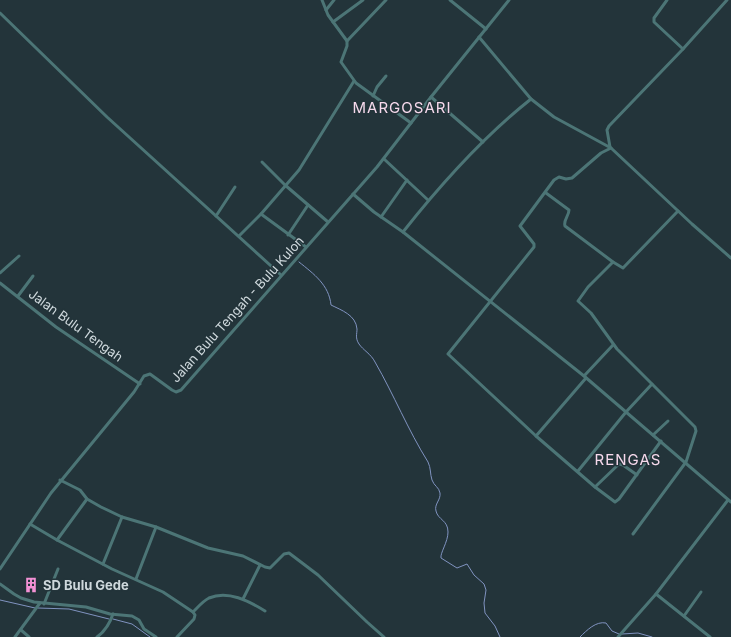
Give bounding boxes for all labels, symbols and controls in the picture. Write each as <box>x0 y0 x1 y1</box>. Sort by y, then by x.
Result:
district label: MARGOSARI <box>353 98 451 117</box>
street label: Jalan Bulu Tengah - Bulu Kulon <box>167 233 307 385</box>
street label: Jalan Bulu Tengah <box>26 285 126 365</box>
district label: RENGAS <box>595 450 661 469</box>
building icon: SD Bulu Gede <box>22 576 40 594</box>
place label: SD Bulu Gede <box>43 577 129 593</box>

